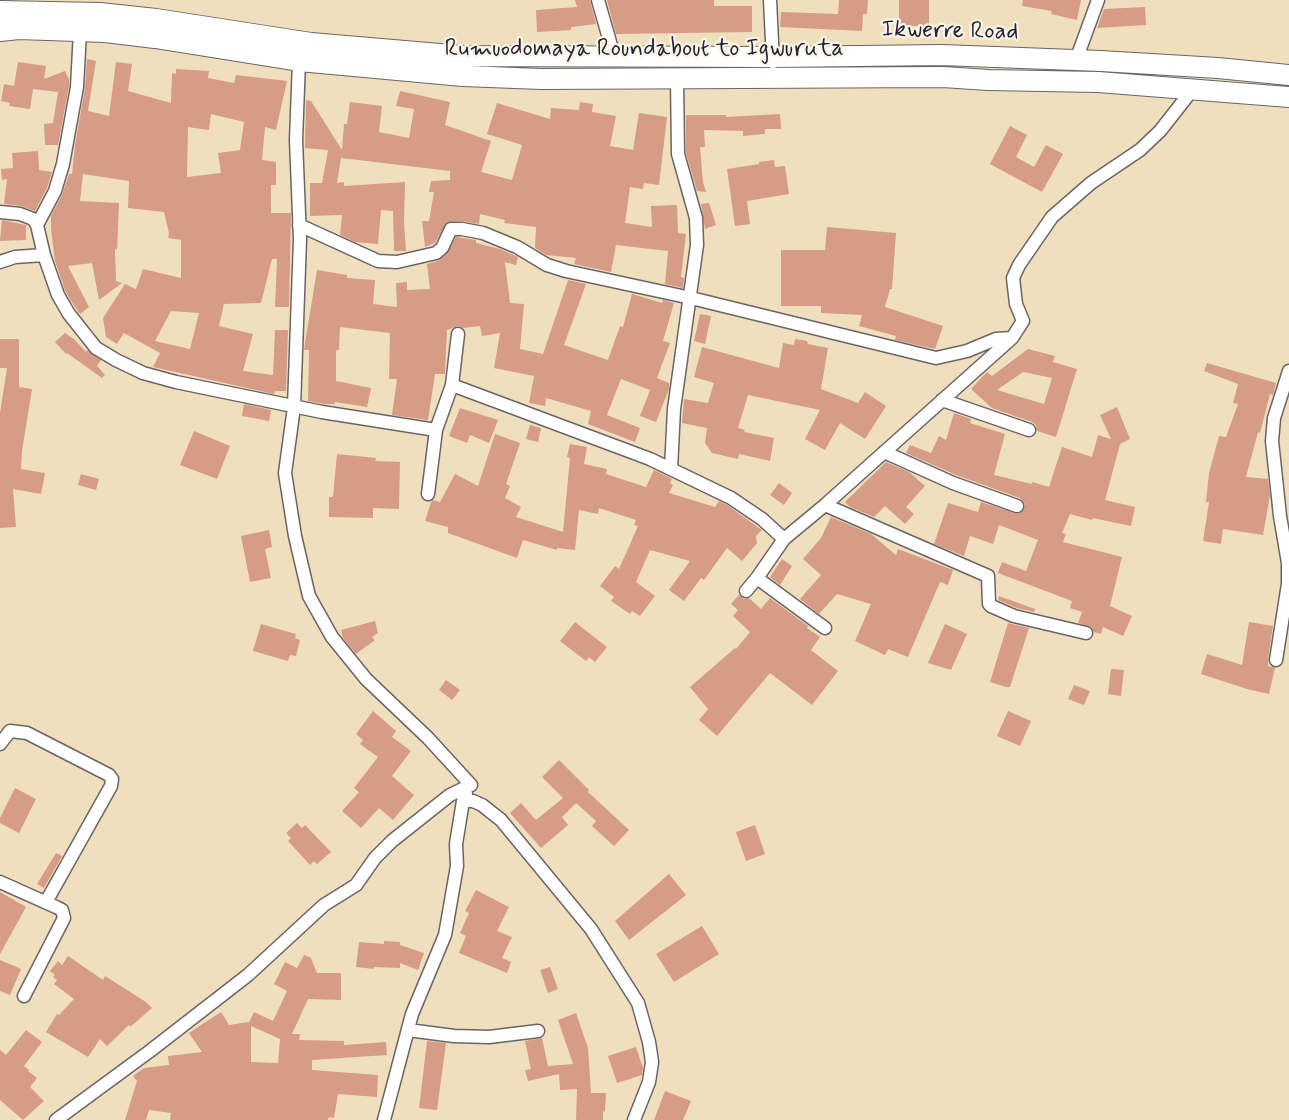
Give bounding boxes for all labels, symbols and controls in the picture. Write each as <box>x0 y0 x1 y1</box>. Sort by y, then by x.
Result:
street label: Ikwerre Road <box>881 16 1019 48</box>
street label: Rumuodomaya Roundabout to Igwuruta <box>444 36 844 64</box>

